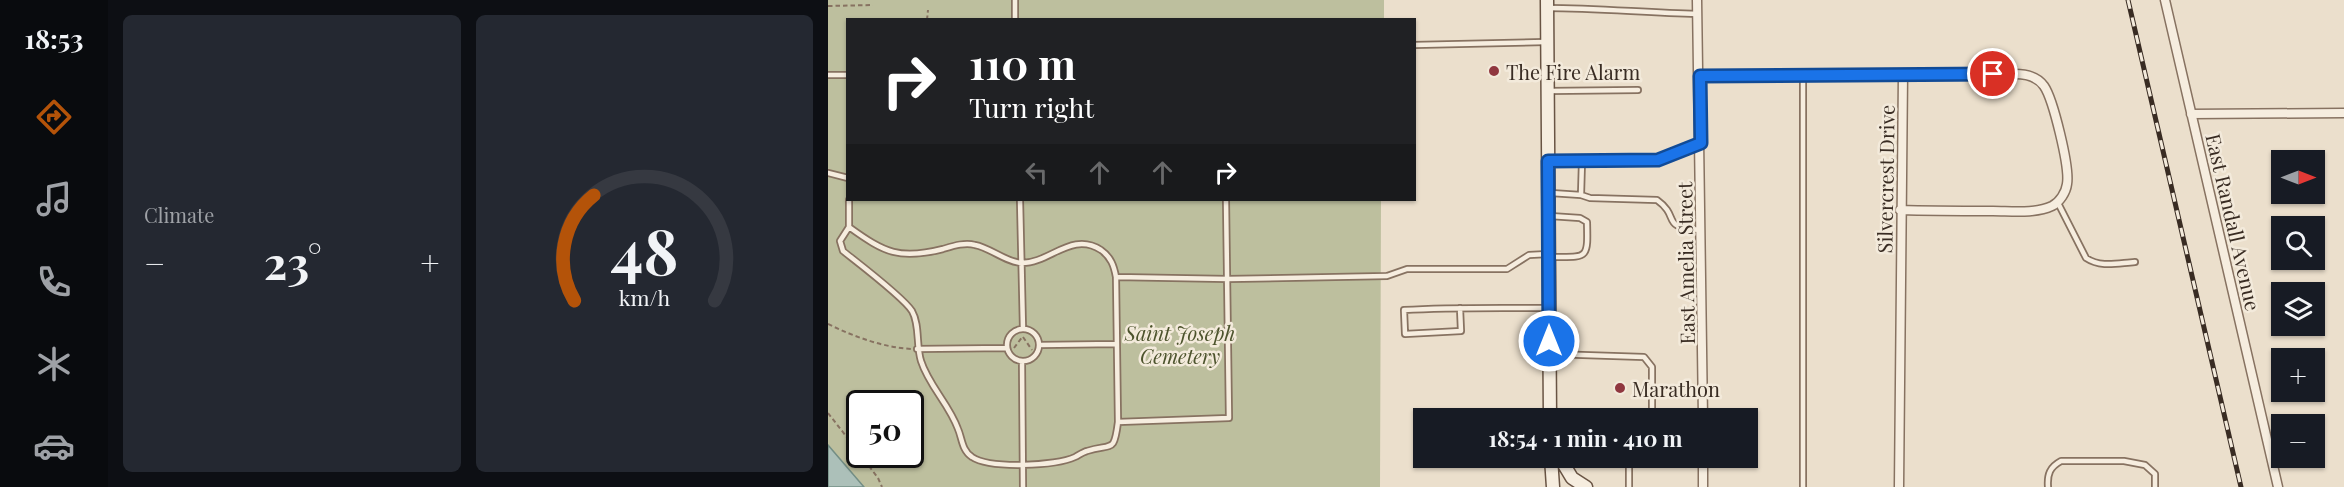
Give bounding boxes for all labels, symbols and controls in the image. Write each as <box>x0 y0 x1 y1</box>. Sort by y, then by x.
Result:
text: 18:53 <box>25 20 83 56</box>
text: 110 m <box>969 35 1076 91</box>
icon: right <box>870 42 948 120</box>
pin <box>1967 48 2018 99</box>
icon: arrive <box>1976 57 2009 90</box>
place label: The Fire Alarm <box>1506 58 1640 85</box>
marker: The Fire Alarm <box>1487 64 1501 78</box>
text: Turn right <box>969 89 1094 125</box>
icon: directions <box>33 96 75 138</box>
street label: Silvercrest Drive <box>1870 105 1900 253</box>
street label: East Randall Avenue <box>2200 131 2268 313</box>
north arrow <box>2271 150 2325 204</box>
map controls <box>2271 150 2325 468</box>
icon: left <box>1020 156 1053 189</box>
icon: ahead <box>1083 156 1116 189</box>
icon: ahead <box>1146 156 1179 189</box>
icon: right <box>1209 156 1242 189</box>
icon: music <box>33 178 75 220</box>
street label: East Amelia Street <box>1670 181 1700 345</box>
text: Climate <box>144 201 214 228</box>
text: 48 <box>610 207 678 291</box>
button: search <box>2271 216 2325 270</box>
text: 23° <box>264 231 322 291</box>
text: − <box>144 240 165 284</box>
text: + <box>420 240 440 284</box>
icon: phone <box>33 261 75 303</box>
button: layers <box>2271 282 2325 336</box>
text: km/h <box>619 283 670 311</box>
position arrow <box>1517 309 1581 373</box>
park label: Saint Joseph Cemetery <box>1124 319 1235 369</box>
icon: climate <box>33 343 75 385</box>
button: + <box>2271 348 2325 402</box>
place label: Marathon <box>1632 375 1720 402</box>
marker: Marathon <box>1613 381 1627 395</box>
speed limit sign: 50 <box>846 390 924 468</box>
button: − <box>2271 414 2325 468</box>
text: 18:54 · 1 min · 410 m <box>1488 423 1683 453</box>
icon: car <box>33 425 75 467</box>

